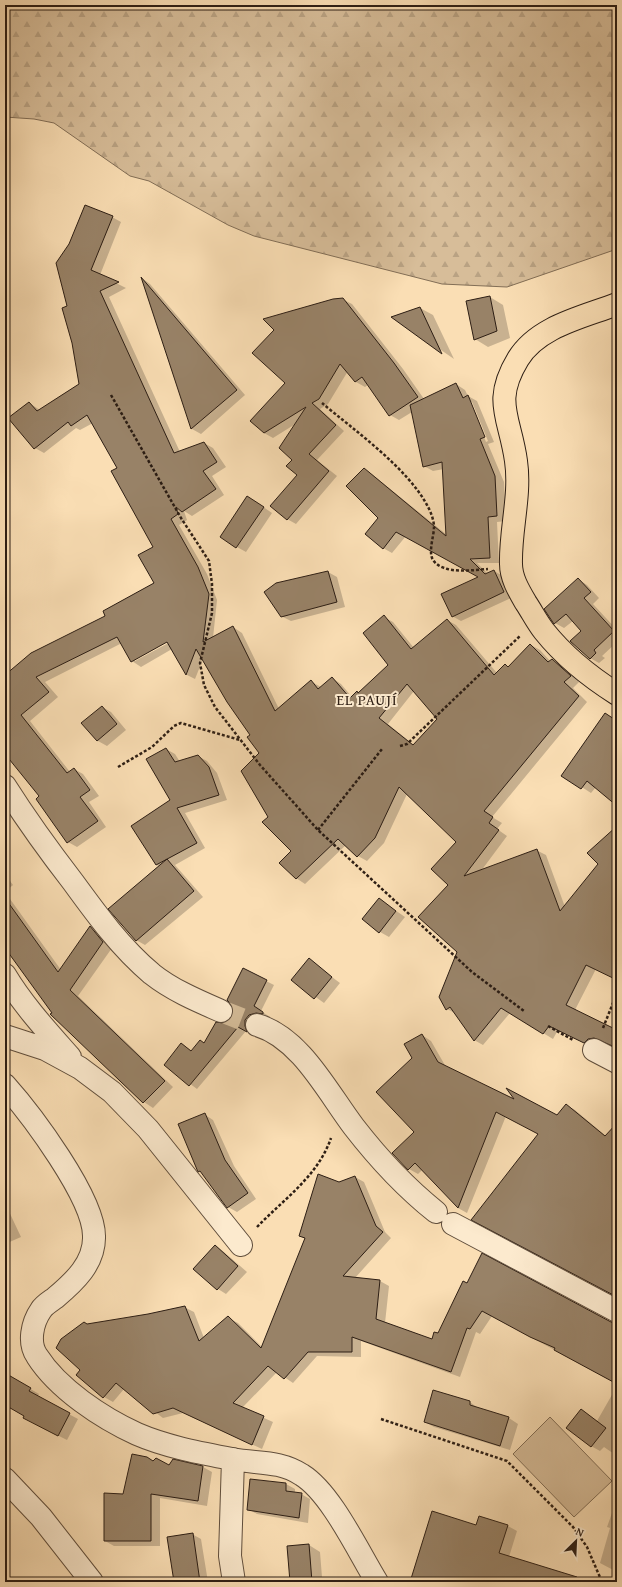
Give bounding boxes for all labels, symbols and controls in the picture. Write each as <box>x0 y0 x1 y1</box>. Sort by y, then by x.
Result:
district label: EL PAUJÍ <box>336 689 398 710</box>
north arrow <box>556 1521 596 1561</box>
text: N <box>573 1523 587 1541</box>

